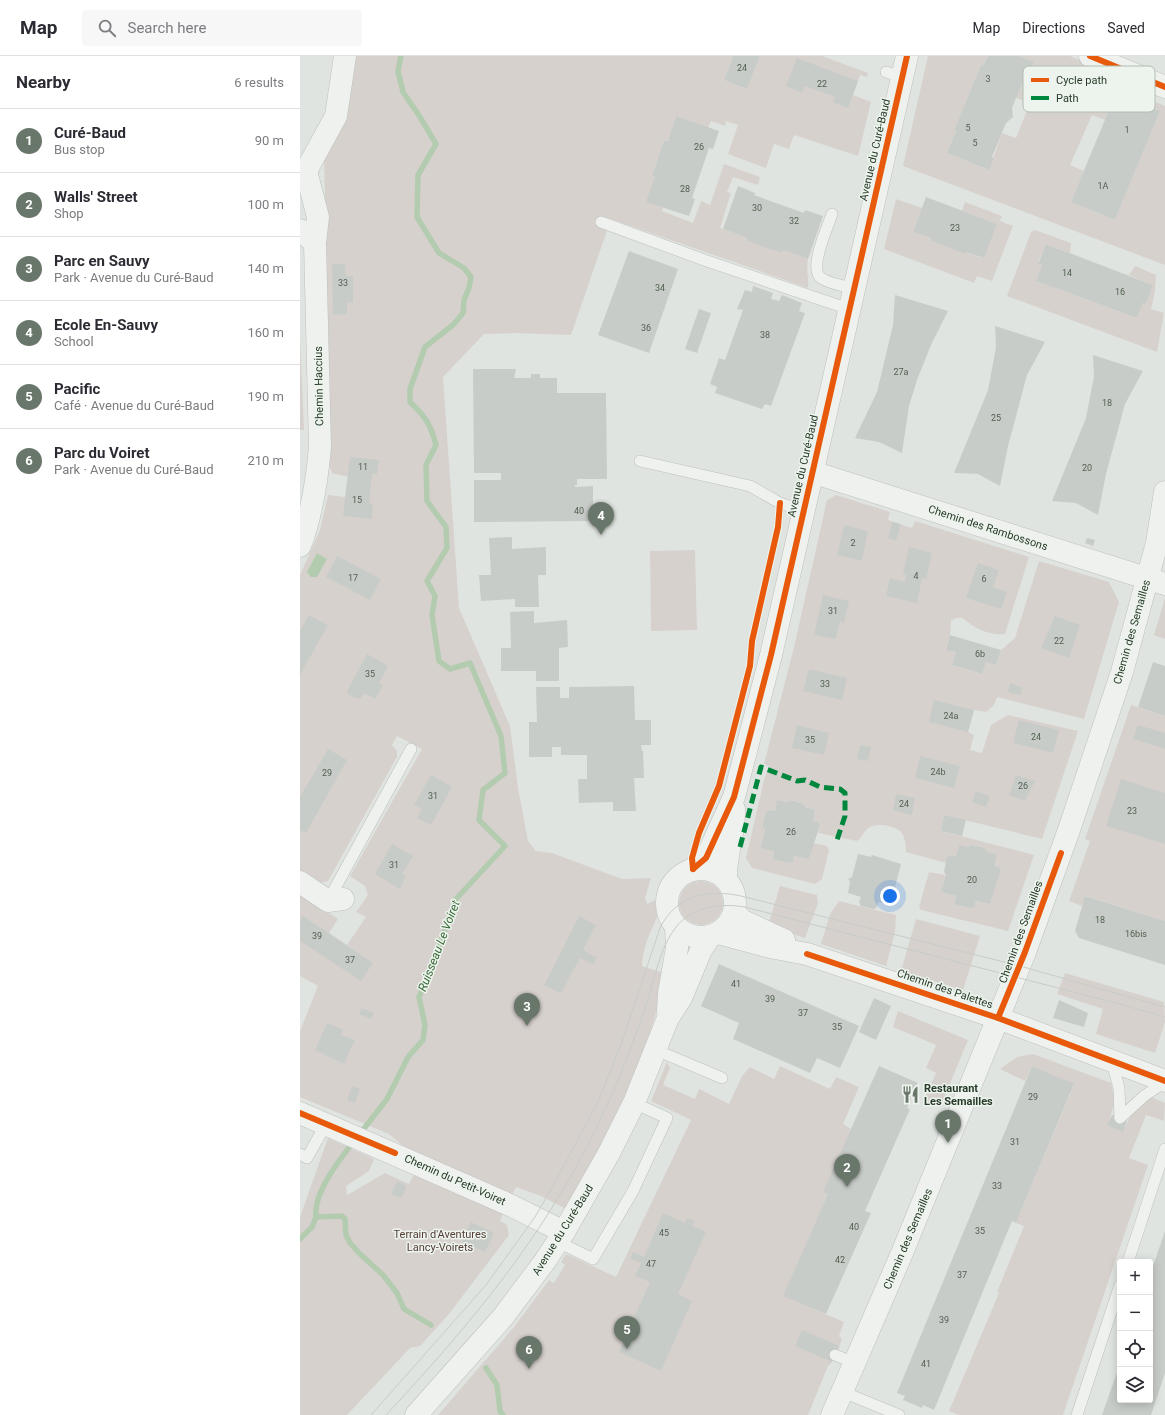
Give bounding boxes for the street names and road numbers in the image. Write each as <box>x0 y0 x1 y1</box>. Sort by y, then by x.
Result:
street label: Avenue du Curé-Baud <box>857 98 893 202</box>
street label: Chemin Haccius <box>312 346 326 426</box>
street label: Avenue du Curé-Baud <box>785 414 821 518</box>
street label: Chemin des Rambossons <box>927 503 1050 554</box>
street label: Chemin des Semailles <box>1111 578 1153 686</box>
street label: Chemin des Semailles <box>996 879 1046 985</box>
street label: Chemin des Palettes <box>895 966 995 1012</box>
street label: Chemin du Petit-Voiret <box>402 1152 508 1208</box>
street label: Avenue du Curé-Baud <box>530 1182 596 1278</box>
street label: Chemin des Semailles <box>881 1186 935 1291</box>

